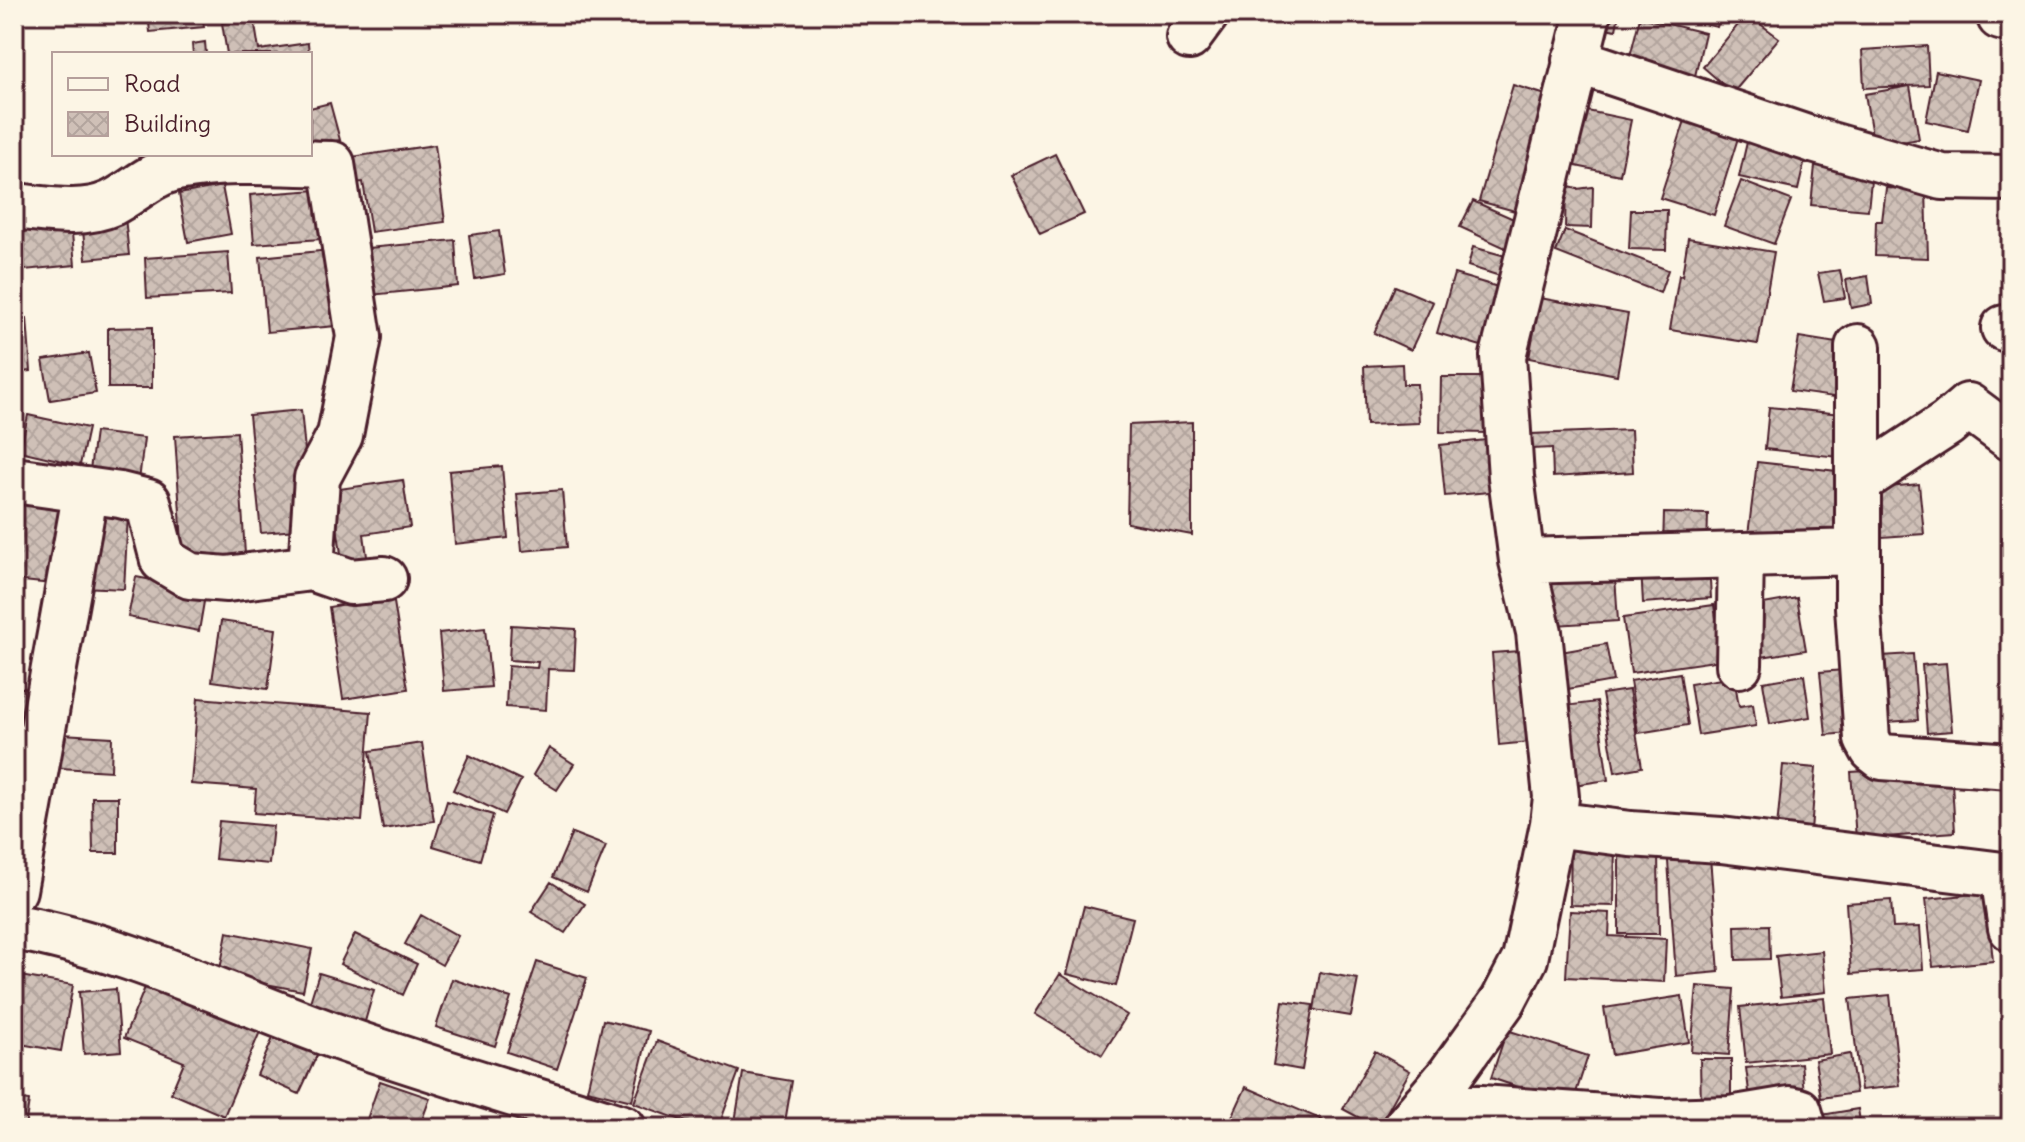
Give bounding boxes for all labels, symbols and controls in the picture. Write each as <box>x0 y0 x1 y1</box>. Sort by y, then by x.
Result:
legend <box>52 52 312 156</box>
text: Road <box>124 68 180 98</box>
text: Building <box>124 108 211 138</box>

